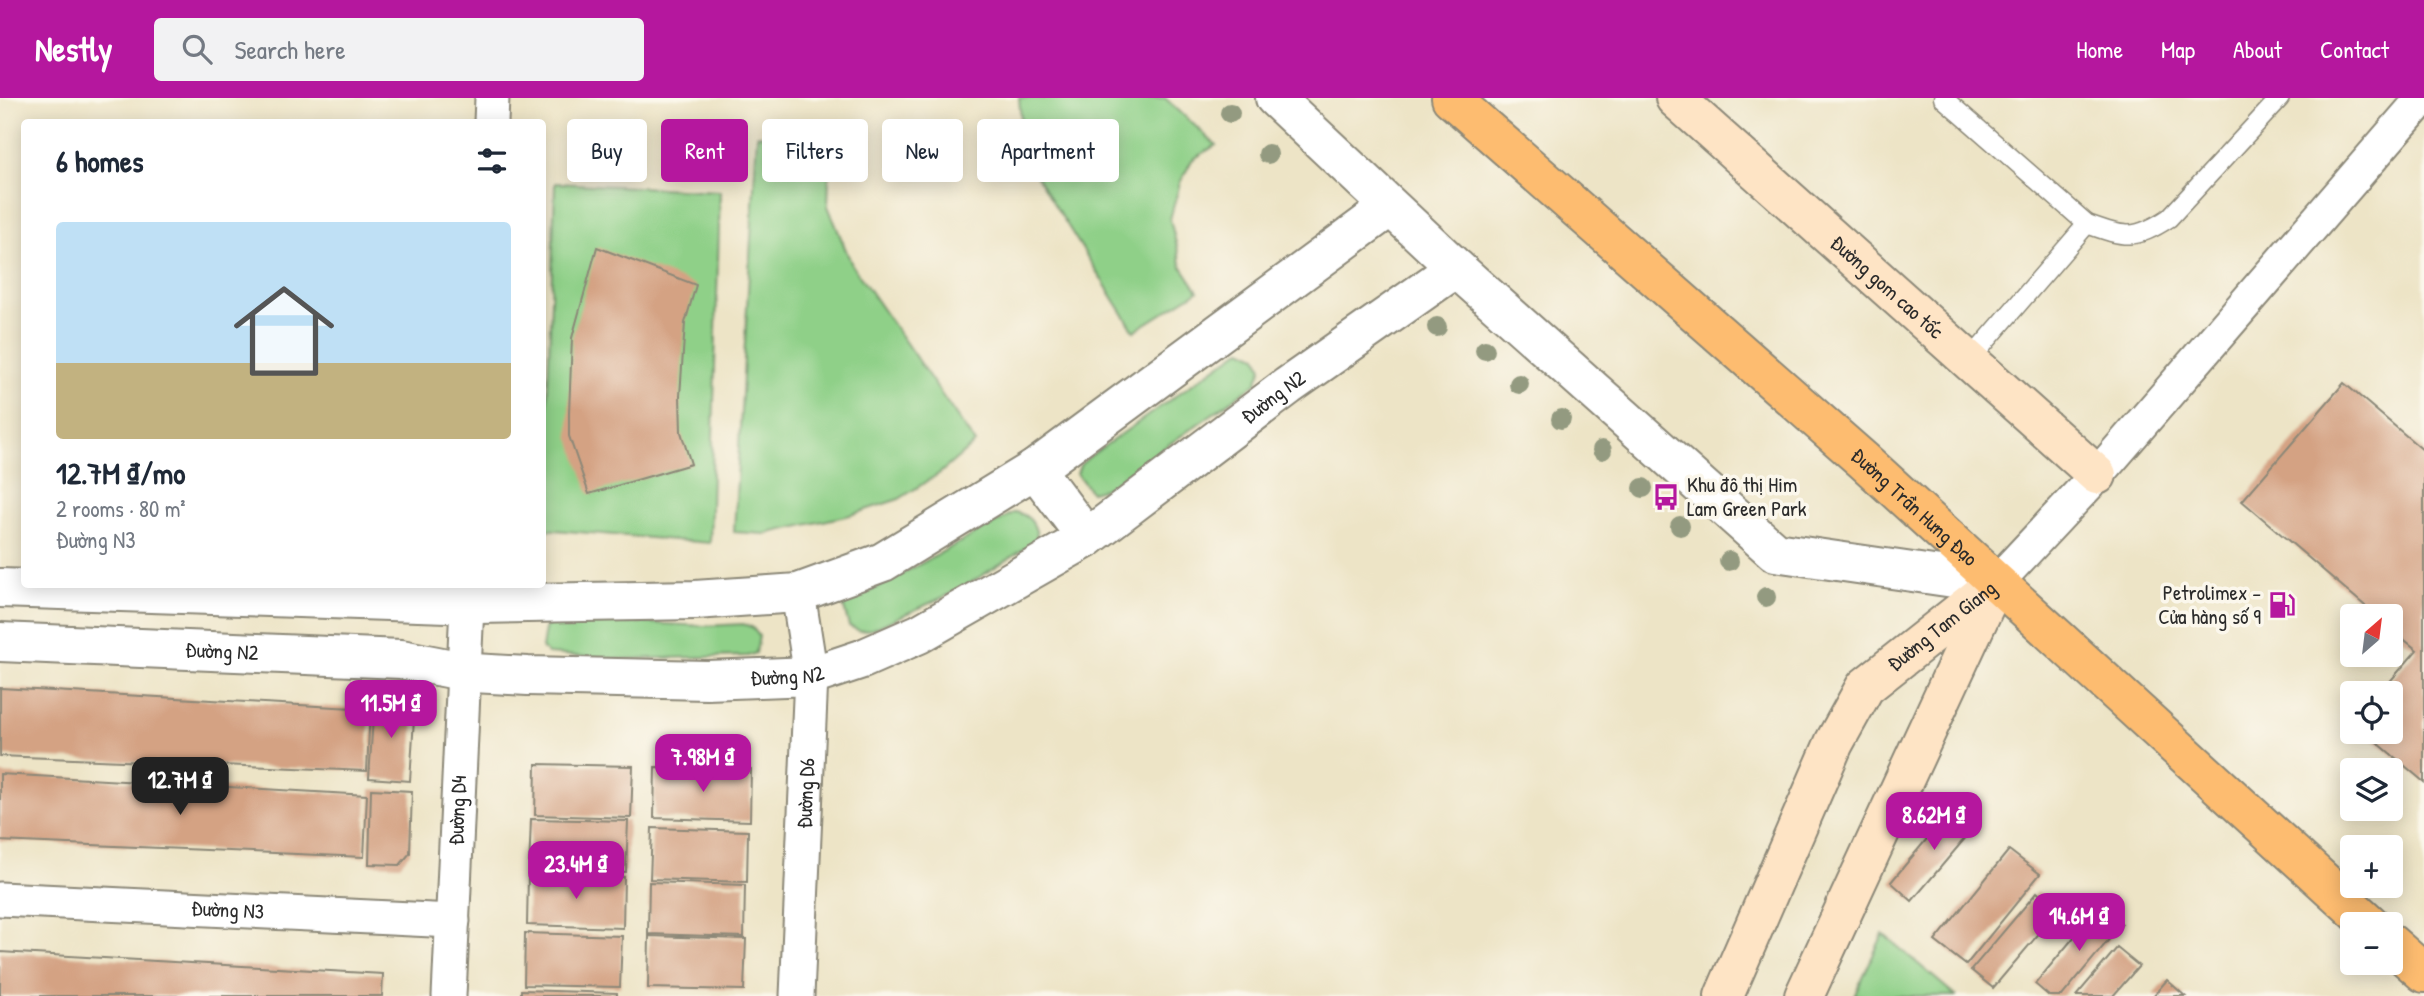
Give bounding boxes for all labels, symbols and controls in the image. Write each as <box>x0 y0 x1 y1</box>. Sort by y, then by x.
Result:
search box <box>154 18 644 81</box>
text: Nestly <box>35 27 112 71</box>
icon: search <box>178 30 216 68</box>
text: Search here <box>234 32 346 67</box>
text: Home <box>2076 33 2123 65</box>
text: Map <box>2161 33 2195 65</box>
text: About <box>2233 33 2282 65</box>
text: Contact <box>2320 33 2389 65</box>
chip: Buy <box>567 119 647 182</box>
chip: Rent <box>661 119 748 182</box>
chip: Filters <box>762 119 868 182</box>
chip: New <box>882 119 963 182</box>
chip: Apartment <box>977 119 1119 182</box>
text: 6 homes <box>56 141 143 181</box>
icon: filters <box>473 142 511 180</box>
street label: Đường gom cao tốc <box>1824 229 1951 346</box>
icon: home <box>221 268 347 394</box>
street label: Đường N2 <box>1235 363 1311 430</box>
street label: Đường Trần Hưng Đạo <box>1845 441 1984 572</box>
text: 12.7M ₫/mo <box>56 453 185 493</box>
place label: Khu đô thị Him Lam Green Park <box>1687 470 1807 523</box>
bus stop icon: Khu đô thị Him Lam Green Park <box>1651 482 1681 512</box>
text: 2 rooms · 80 m² <box>56 493 186 524</box>
text: Đường N3 <box>56 524 136 555</box>
street label: Đường Tam Giang <box>1881 574 2002 678</box>
place label: Petrolimex – Cửa hàng số 9 <box>2158 578 2261 631</box>
fuel station icon: Petrolimex – Cửa hàng số 9 <box>2267 590 2297 620</box>
north arrow <box>2340 604 2403 667</box>
map controls <box>2340 604 2403 975</box>
street label: Đường N2 <box>185 635 259 667</box>
street label: Đường N2 <box>750 658 828 692</box>
pin: 11.5M ₫ <box>326 680 456 740</box>
button: locate <box>2340 681 2403 744</box>
text: 11.5M ₫ <box>361 687 421 718</box>
pin: 7.98M ₫ <box>638 734 768 794</box>
text: 7.98M ₫ <box>671 741 735 772</box>
street label: Đường D6 <box>789 757 821 829</box>
pin: 12.7M ₫ <box>115 758 245 817</box>
button: layers <box>2340 758 2403 821</box>
text: 12.7M ₫ <box>148 764 212 795</box>
street label: Đường D4 <box>441 774 473 846</box>
pin: 8.62M ₫ <box>1869 792 1999 852</box>
text: 8.62M ₫ <box>1902 799 1966 830</box>
button: + <box>2340 835 2403 898</box>
pin: 23.4M ₫ <box>511 842 641 901</box>
text: 23.4M ₫ <box>544 848 608 879</box>
street label: Đường N3 <box>191 893 265 926</box>
pin: 14.6M ₫ <box>2014 894 2144 953</box>
text: 14.6M ₫ <box>2049 900 2109 931</box>
button: − <box>2340 912 2403 975</box>

